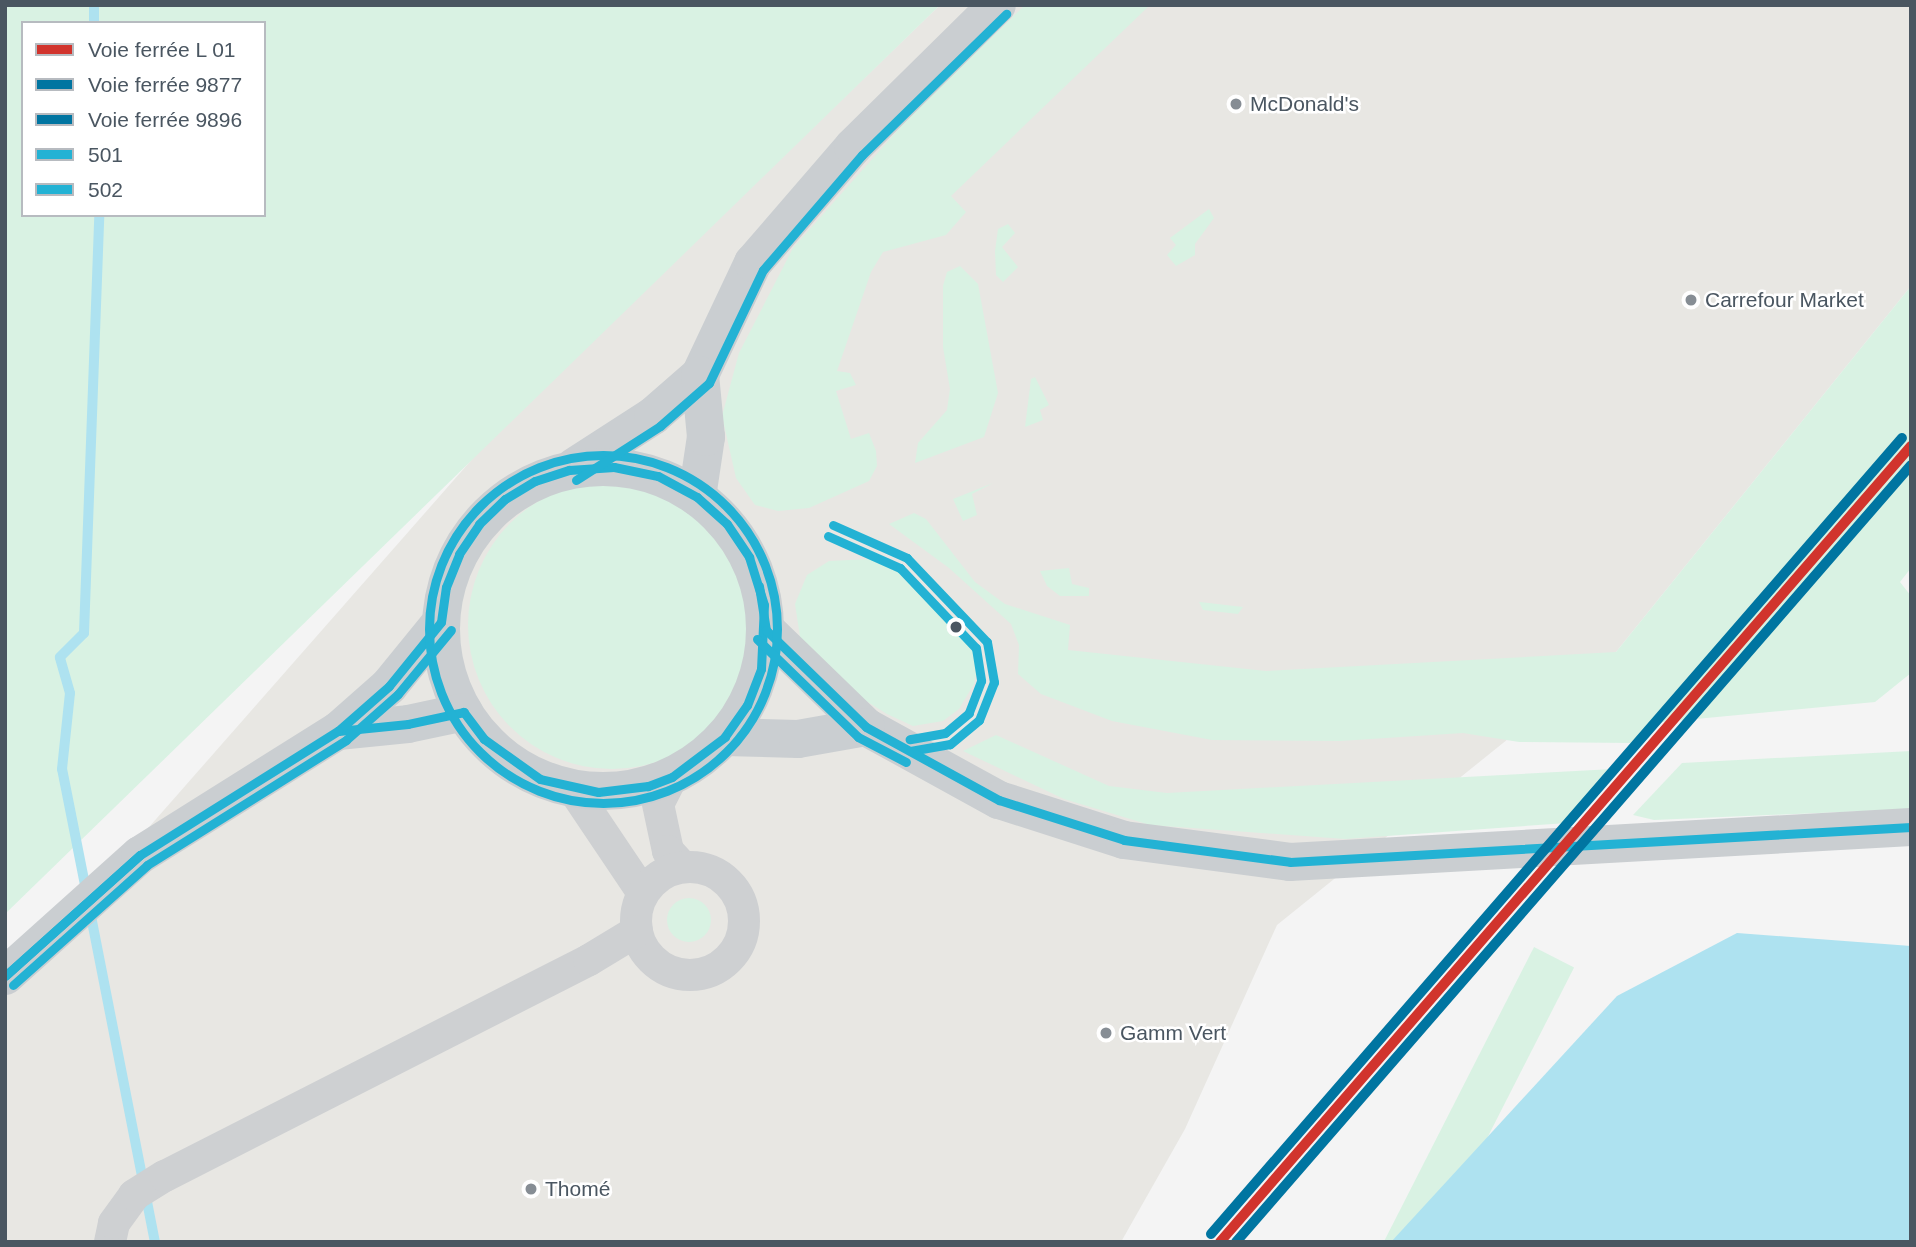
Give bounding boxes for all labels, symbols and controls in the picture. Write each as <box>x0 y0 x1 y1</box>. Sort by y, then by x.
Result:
legend <box>21 21 266 217</box>
text: Voie ferrée L 01 <box>88 38 236 61</box>
text: Voie ferrée 9877 <box>88 73 242 96</box>
place label: McDonald's <box>1250 91 1359 117</box>
marker: McDonald's <box>1228 96 1244 112</box>
text: Voie ferrée 9896 <box>88 108 242 131</box>
text: 501 <box>88 143 123 166</box>
text: 502 <box>88 178 123 201</box>
place label: Carrefour Market <box>1705 287 1864 313</box>
marker: Carrefour Market <box>1683 292 1699 308</box>
unlabelled marker <box>949 620 963 634</box>
place label: Gamm Vert <box>1120 1020 1226 1046</box>
marker: Gamm Vert <box>1098 1025 1114 1041</box>
place label: Thomé <box>545 1176 610 1202</box>
marker: Thomé <box>523 1181 539 1197</box>

